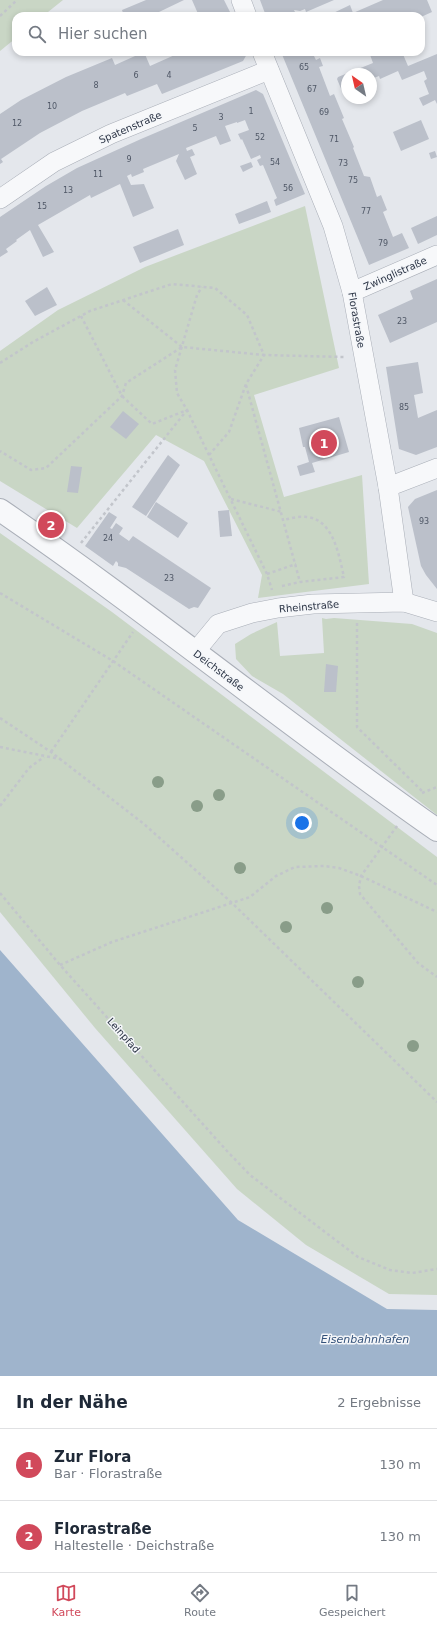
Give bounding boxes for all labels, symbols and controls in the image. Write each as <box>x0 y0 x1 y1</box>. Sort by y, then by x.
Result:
search box <box>12 12 425 56</box>
icon: search <box>26 23 48 45</box>
text: Hier suchen <box>58 25 147 43</box>
house number: 65 <box>299 63 309 72</box>
north arrow <box>341 68 377 104</box>
house number: 6 <box>133 71 139 80</box>
house number: 4 <box>166 71 172 80</box>
house number: 8 <box>93 81 99 90</box>
house number: 67 <box>307 85 317 94</box>
house number: 10 <box>47 102 57 111</box>
house number: 1 <box>248 107 254 116</box>
house number: 69 <box>319 108 329 117</box>
street label: Spatenstraße <box>97 109 163 146</box>
house number: 3 <box>218 113 224 122</box>
house number: 12 <box>12 119 22 128</box>
house number: 5 <box>192 124 198 133</box>
house number: 52 <box>255 133 265 142</box>
house number: 71 <box>329 135 339 144</box>
house number: 9 <box>126 155 132 164</box>
house number: 54 <box>270 158 280 167</box>
house number: 73 <box>338 159 348 168</box>
house number: 11 <box>93 170 103 179</box>
house number: 75 <box>348 176 358 185</box>
house number: 56 <box>283 184 293 193</box>
house number: 13 <box>63 186 73 195</box>
house number: 15 <box>37 202 47 211</box>
house number: 77 <box>361 207 371 216</box>
house number: 79 <box>378 239 388 248</box>
street label: Zwinglistraße <box>362 255 428 292</box>
street label: Florastraße <box>346 291 367 349</box>
house number: 23 <box>397 317 407 326</box>
house number: 85 <box>399 403 409 412</box>
pin: 1 <box>311 428 337 458</box>
pin: 2 <box>38 510 64 540</box>
house number: 93 <box>419 517 429 526</box>
house number: 24 <box>103 534 113 543</box>
house number: 23 <box>164 574 174 583</box>
street label: Rheinstraße <box>278 598 340 615</box>
street label: Deichstraße <box>191 648 246 693</box>
your location <box>292 813 312 833</box>
street label: Leinpfad <box>105 1016 142 1055</box>
water label: Eisenbahnhafen <box>321 1333 409 1346</box>
text: In der Nähe <box>16 1392 128 1412</box>
text: 2 Ergebnisse <box>337 1395 421 1410</box>
text: Zur Flora <box>54 1448 131 1466</box>
text: 1 <box>24 1457 34 1472</box>
text: 130 m <box>379 1457 421 1472</box>
text: Bar · Florastraße <box>54 1466 162 1481</box>
text: Florastraße <box>54 1520 152 1538</box>
text: 2 <box>24 1529 34 1544</box>
text: 130 m <box>379 1529 421 1544</box>
text: Haltestelle · Deichstraße <box>54 1538 214 1553</box>
tab: Karte <box>52 1582 81 1619</box>
tab: Route <box>184 1582 216 1619</box>
tab: Gespeichert <box>319 1582 385 1619</box>

